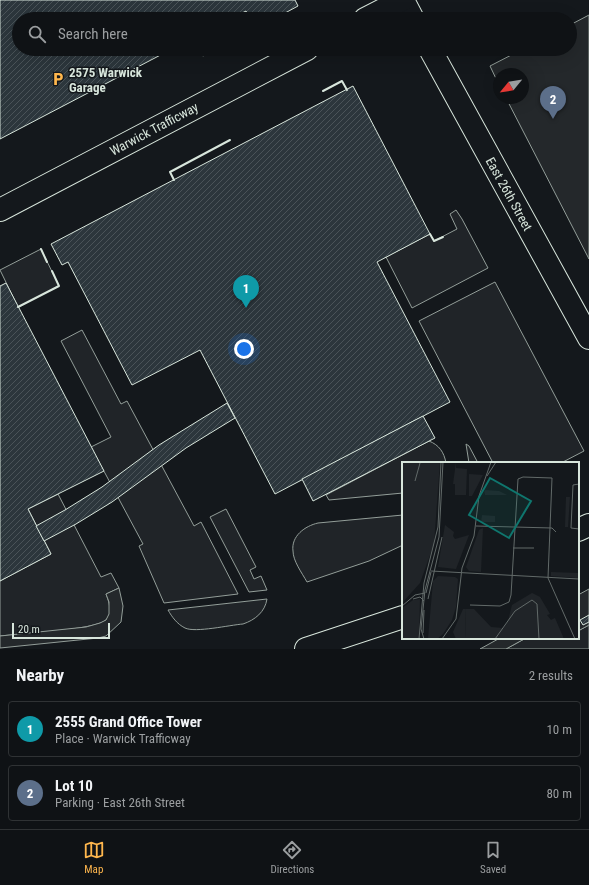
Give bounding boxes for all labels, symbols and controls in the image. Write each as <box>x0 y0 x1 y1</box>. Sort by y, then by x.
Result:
search box <box>12 12 577 56</box>
icon: search <box>26 23 48 45</box>
text: Search here <box>58 25 128 43</box>
place label: 2575 Warwick Garage <box>69 65 143 95</box>
north arrow <box>493 68 529 104</box>
parking icon: 2575 Warwick Garage <box>50 71 66 87</box>
pin: 2 <box>540 86 566 119</box>
street label: Warwick Trafficway <box>107 99 201 159</box>
street label: East 26th Street <box>483 155 535 234</box>
pin: 1 <box>233 275 259 308</box>
your location <box>234 339 254 359</box>
inset map <box>402 462 579 639</box>
scale bar <box>12 621 110 640</box>
text: 20 m <box>18 623 40 636</box>
text: Nearby <box>16 665 64 685</box>
text: 2 results <box>529 668 573 683</box>
text: 2555 Grand Office Tower <box>55 713 202 731</box>
text: 1 <box>27 722 33 737</box>
text: 10 m <box>546 722 572 737</box>
text: Place · Warwick Trafficway <box>55 731 191 746</box>
text: Lot 10 <box>55 777 93 795</box>
text: 2 <box>27 786 33 801</box>
text: 80 m <box>546 786 572 801</box>
text: Parking · East 26th Street <box>55 795 185 810</box>
tab: Map <box>83 839 105 876</box>
tab: Directions <box>270 839 314 876</box>
tab: Saved <box>480 839 506 876</box>

